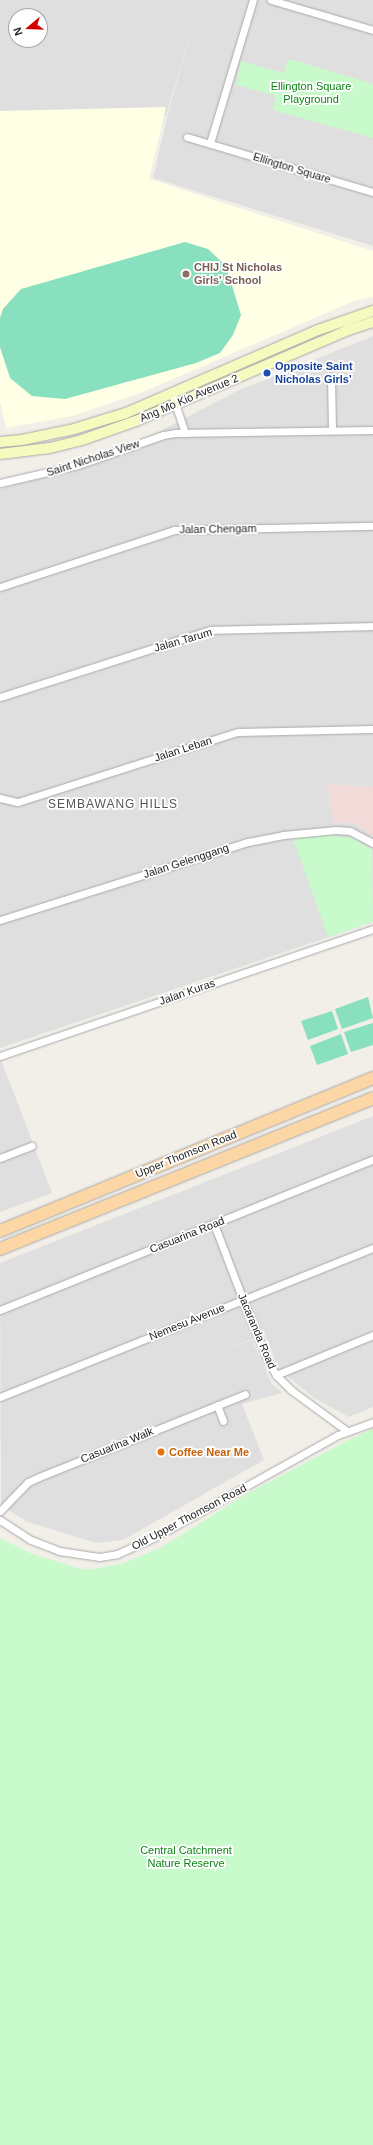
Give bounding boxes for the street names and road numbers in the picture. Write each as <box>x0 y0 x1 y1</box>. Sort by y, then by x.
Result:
street label: Ellington Square <box>251 150 333 186</box>
street label: Ang Mo Kio Avenue 2 <box>138 371 240 425</box>
street label: Saint Nicholas View <box>45 437 141 479</box>
street label: Jalan Chengam <box>179 522 257 536</box>
street label: Jalan Tarum <box>152 625 214 655</box>
street label: Jalan Leban <box>152 733 214 765</box>
street label: Jalan Gelenggang <box>141 841 231 881</box>
street label: Jalan Kuras <box>157 976 217 1008</box>
street label: Upper Thomson Road <box>133 1128 239 1180</box>
street label: Casuarina Road <box>148 1214 226 1256</box>
street label: Jacaranda Road <box>235 1291 279 1371</box>
street label: Nemesu Avenue <box>147 1301 227 1343</box>
street label: Casuarina Walk <box>79 1424 155 1466</box>
street label: Old Upper Thomson Road <box>129 1481 249 1553</box>

